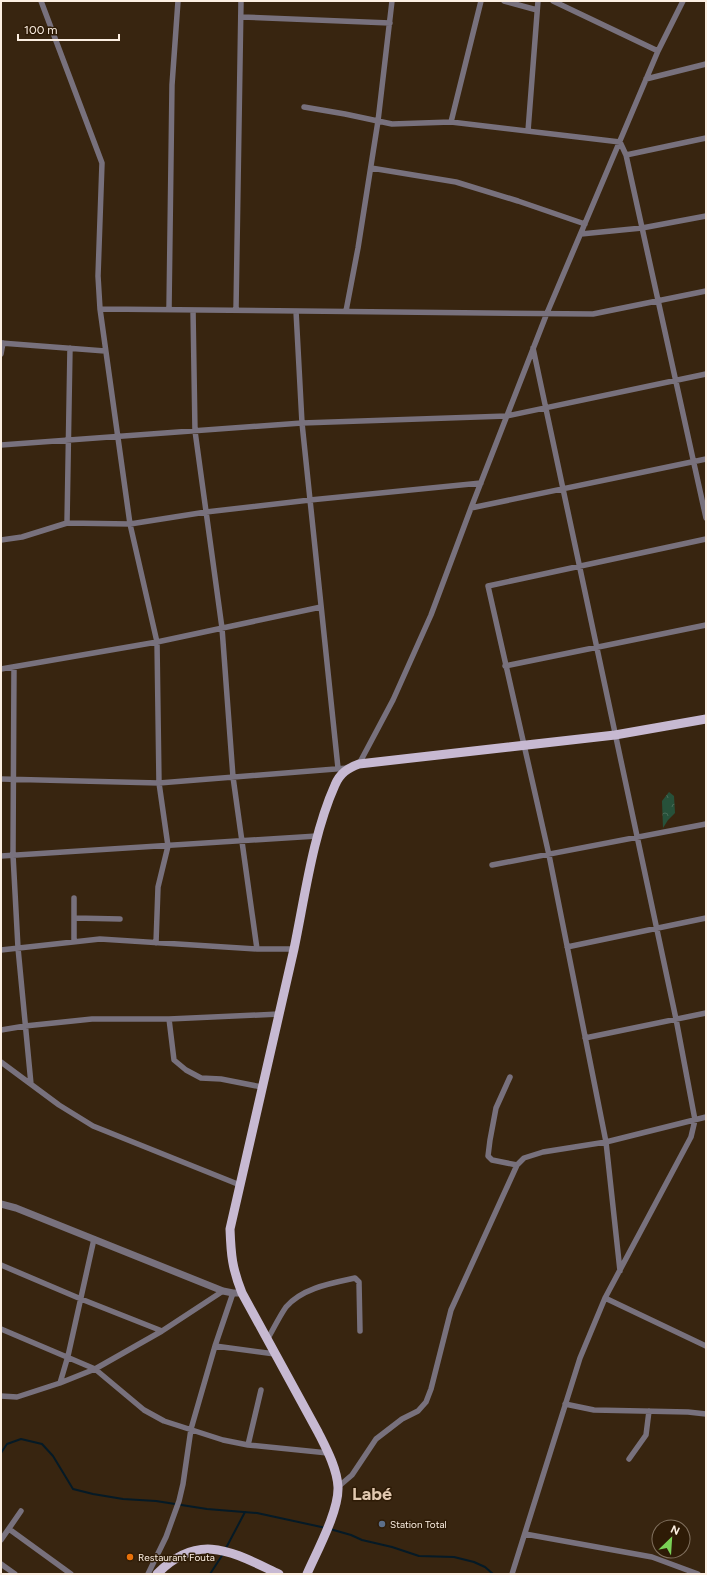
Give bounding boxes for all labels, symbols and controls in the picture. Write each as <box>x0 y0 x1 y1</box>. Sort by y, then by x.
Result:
scale bar <box>18 16 119 42</box>
text: 100 m <box>24 23 58 37</box>
district label: Labé <box>352 1483 392 1505</box>
place label: Station Total <box>390 1518 447 1531</box>
marker: Station Total <box>377 1519 387 1529</box>
north arrow <box>651 1519 691 1559</box>
text: N <box>668 1523 682 1538</box>
place label: Restaurant Fouta <box>138 1551 215 1564</box>
marker: Restaurant Fouta <box>125 1552 135 1562</box>

